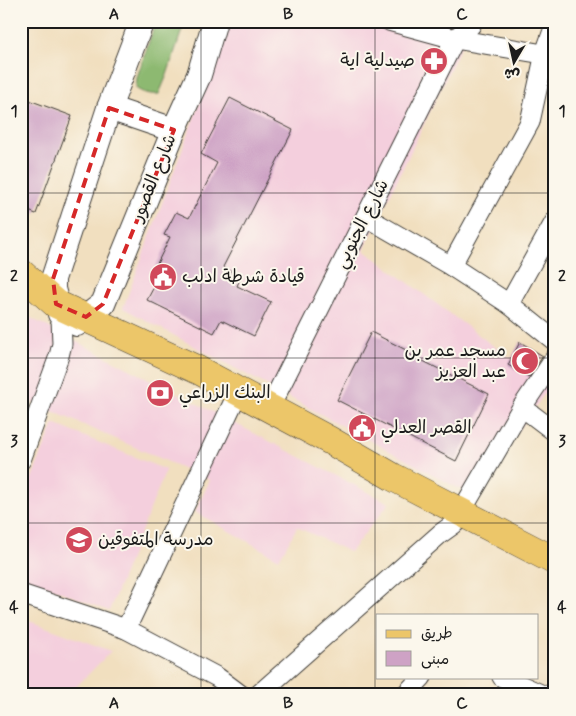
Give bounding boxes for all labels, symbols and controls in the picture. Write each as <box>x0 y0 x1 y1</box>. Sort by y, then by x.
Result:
text: A <box>109 4 119 25</box>
text: B <box>283 4 293 25</box>
text: C <box>456 4 468 25</box>
north arrow <box>488 38 538 88</box>
pharmacy icon: صيدلية اية <box>419 46 449 76</box>
place label: صيدلية اية <box>340 49 415 73</box>
text: ش <box>503 64 521 84</box>
text: 1 <box>10 101 18 122</box>
text: 1 <box>558 101 566 122</box>
street label: شارع القصور <box>125 131 182 227</box>
street label: شارع الجنوبي <box>329 175 397 274</box>
public building icon: قيادة شرطة ادلب <box>148 262 178 292</box>
place label: قيادة شرطة ادلب <box>182 265 305 289</box>
text: 2 <box>10 266 18 287</box>
text: 2 <box>558 266 566 287</box>
place label: مسجد عمر بن عبد العزيز <box>404 339 506 384</box>
mosque icon: مسجد عمر بن عبد العزيز <box>510 346 540 376</box>
bank icon: البنك الزراعي <box>145 378 175 408</box>
place label: البنك الزراعي <box>179 381 271 408</box>
public building icon: القصر العدلي <box>347 413 377 443</box>
place label: القصر العدلي <box>381 416 472 443</box>
text: 3 <box>10 431 18 452</box>
text: 3 <box>558 431 566 452</box>
school or university icon: مدرسة المتفوقين <box>64 525 94 555</box>
place label: مدرسة المتفوقين <box>98 528 214 552</box>
text: 4 <box>9 597 19 618</box>
text: 4 <box>557 597 567 618</box>
legend <box>376 614 538 678</box>
text: طريق <box>421 624 453 644</box>
text: مبنى <box>421 650 449 670</box>
text: A <box>109 693 119 714</box>
text: B <box>283 693 293 714</box>
text: C <box>456 693 468 714</box>

